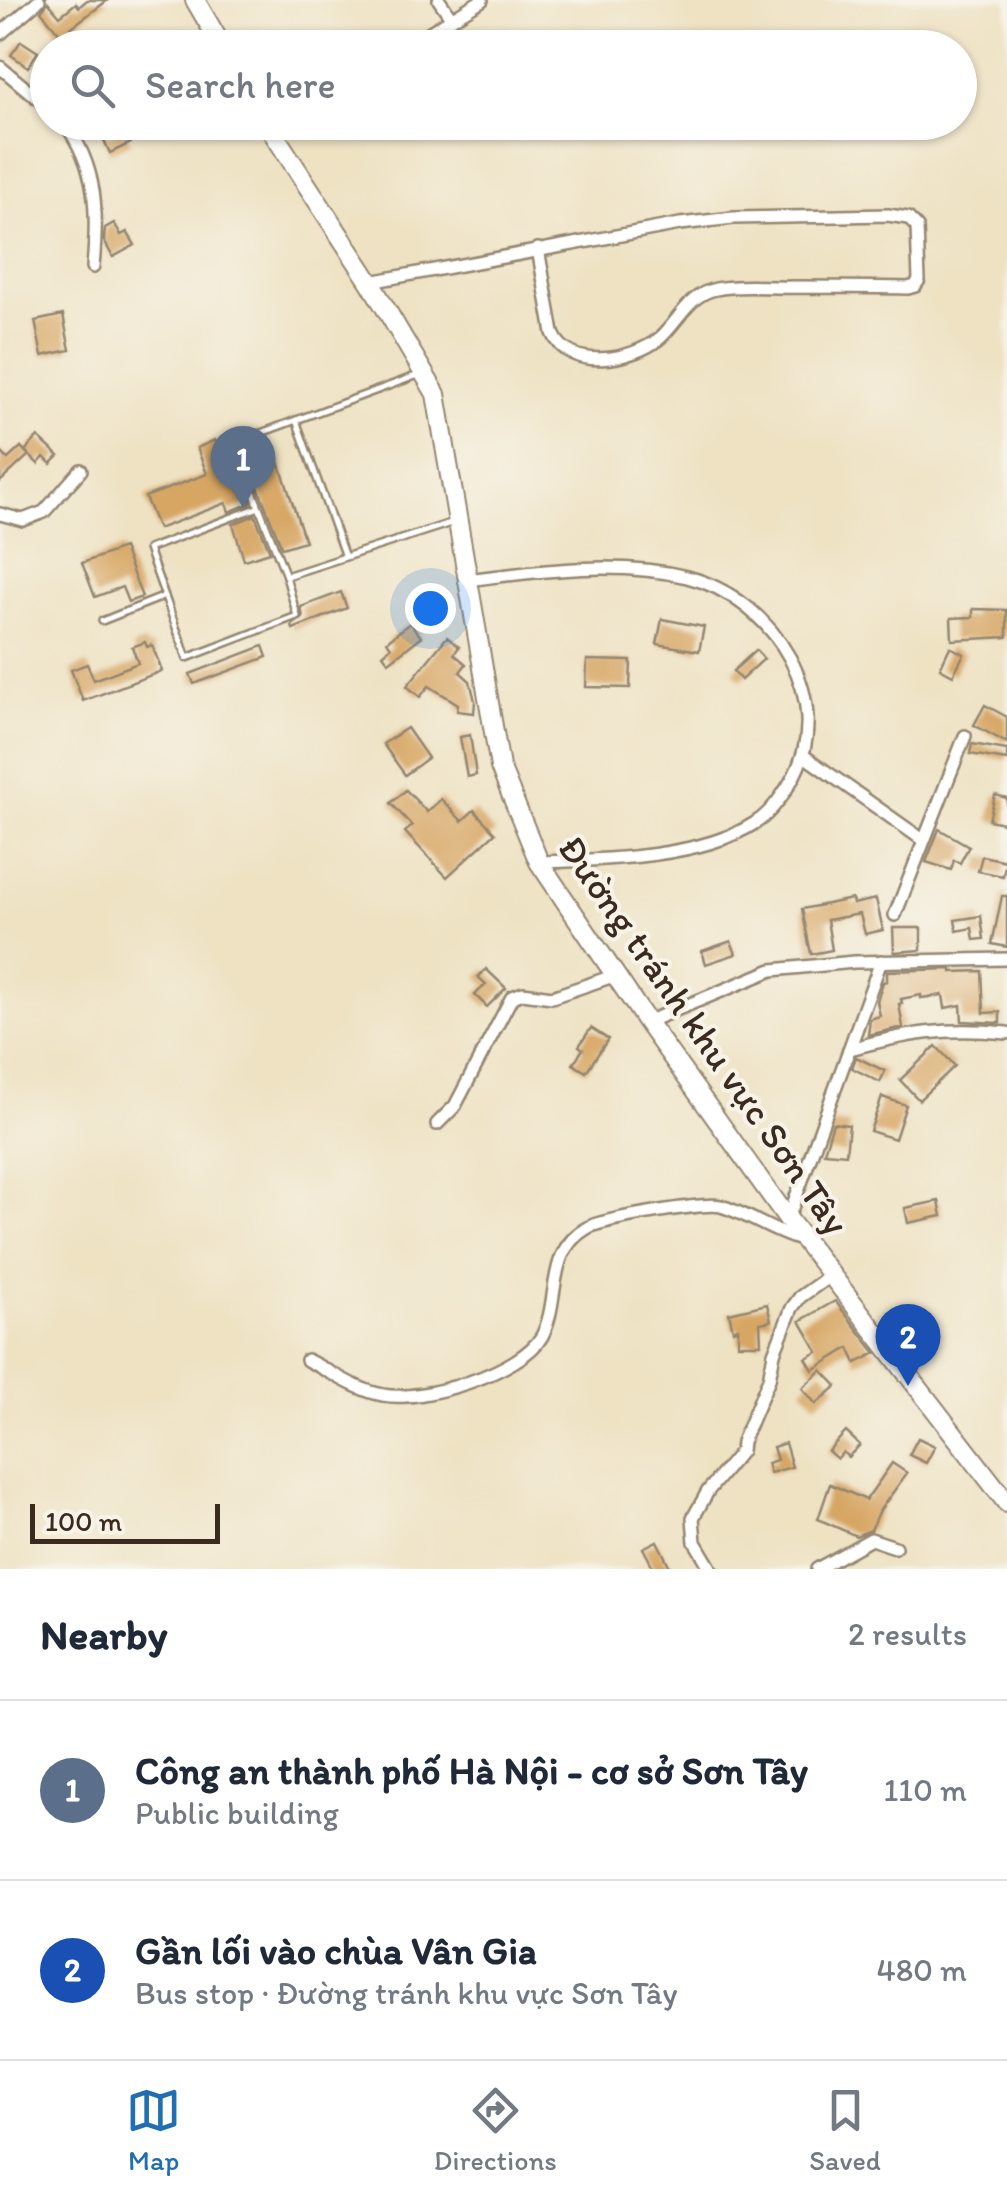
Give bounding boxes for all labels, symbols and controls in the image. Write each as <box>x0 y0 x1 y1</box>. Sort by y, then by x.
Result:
search box <box>30 30 977 140</box>
icon: search <box>65 58 120 113</box>
text: Search here <box>145 62 336 108</box>
pin: 1 <box>210 426 276 508</box>
your location <box>405 583 456 634</box>
street label: Đường tránh khu vực Sơn Tây <box>549 827 860 1243</box>
pin: 2 <box>876 1304 940 1386</box>
scale bar <box>30 1499 220 1544</box>
text: 100 m <box>45 1504 122 1538</box>
text: Nearby <box>40 1609 167 1660</box>
text: 2 results <box>848 1615 967 1653</box>
text: Công an thành phố Hà Nội - cơ sở Sơn Tây <box>135 1748 808 1794</box>
text: 1 <box>65 1771 80 1809</box>
text: 110 m <box>883 1771 967 1809</box>
text: Public building <box>135 1794 339 1832</box>
text: Gần lối vào chùa Vân Gia <box>135 1928 537 1974</box>
text: 2 <box>64 1951 81 1989</box>
text: 480 m <box>876 1951 967 1989</box>
text: Bus stop · Đường tránh khu vực Sơn Tây <box>135 1974 677 2012</box>
tab: Map <box>126 2083 181 2177</box>
tab: Directions <box>434 2083 557 2177</box>
tab: Saved <box>809 2083 881 2177</box>

